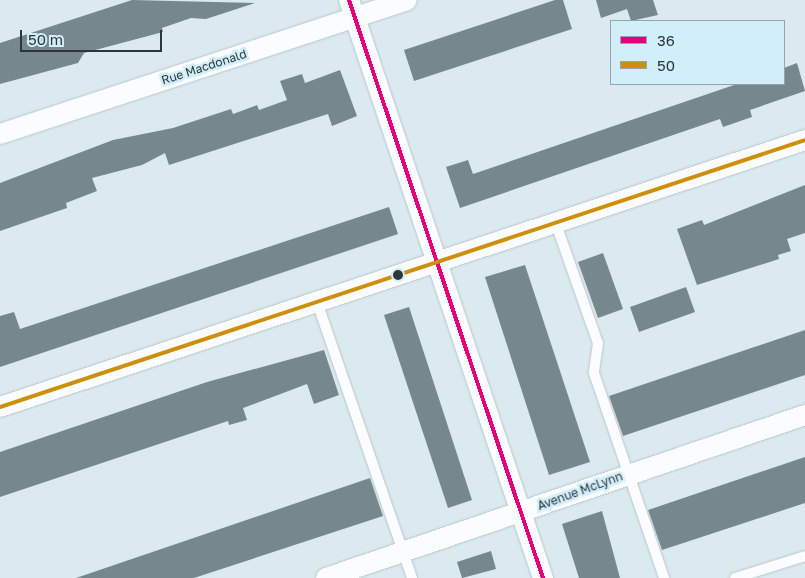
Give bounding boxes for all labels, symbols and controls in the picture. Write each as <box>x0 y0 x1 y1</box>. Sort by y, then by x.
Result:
scale bar <box>22 20 165 52</box>
legend <box>610 20 785 85</box>
text: 50 m <box>28 30 63 48</box>
text: 36 <box>657 31 675 49</box>
street label: Rue Macdonald <box>160 46 248 88</box>
text: 50 <box>657 56 675 74</box>
unlabelled marker <box>393 270 403 280</box>
street label: Avenue McLynn <box>535 469 625 513</box>

